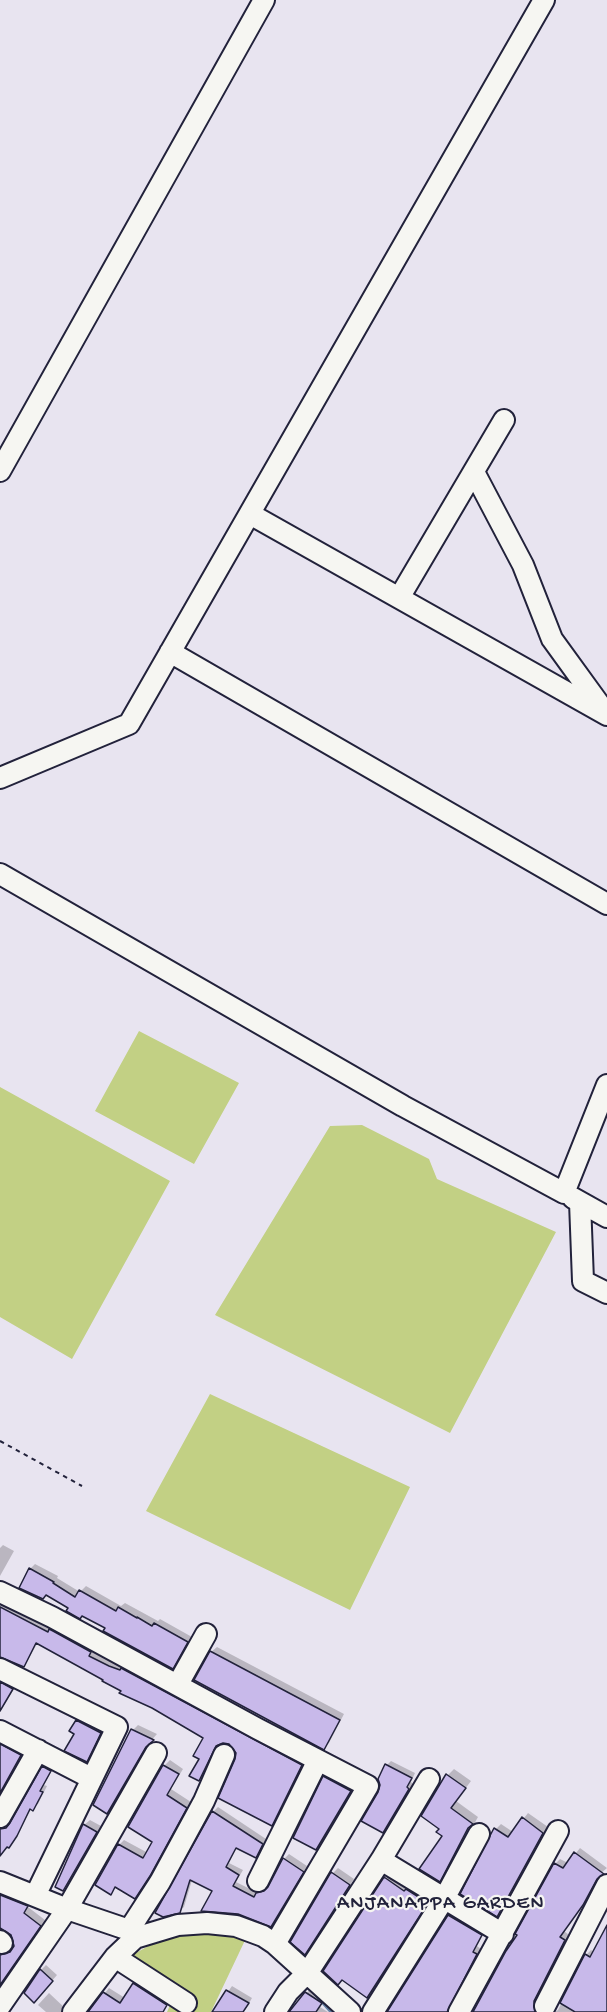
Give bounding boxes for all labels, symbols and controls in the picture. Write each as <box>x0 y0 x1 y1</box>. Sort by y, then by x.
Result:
district label: ANJANAPPA GARDEN <box>337 1893 545 1917</box>

